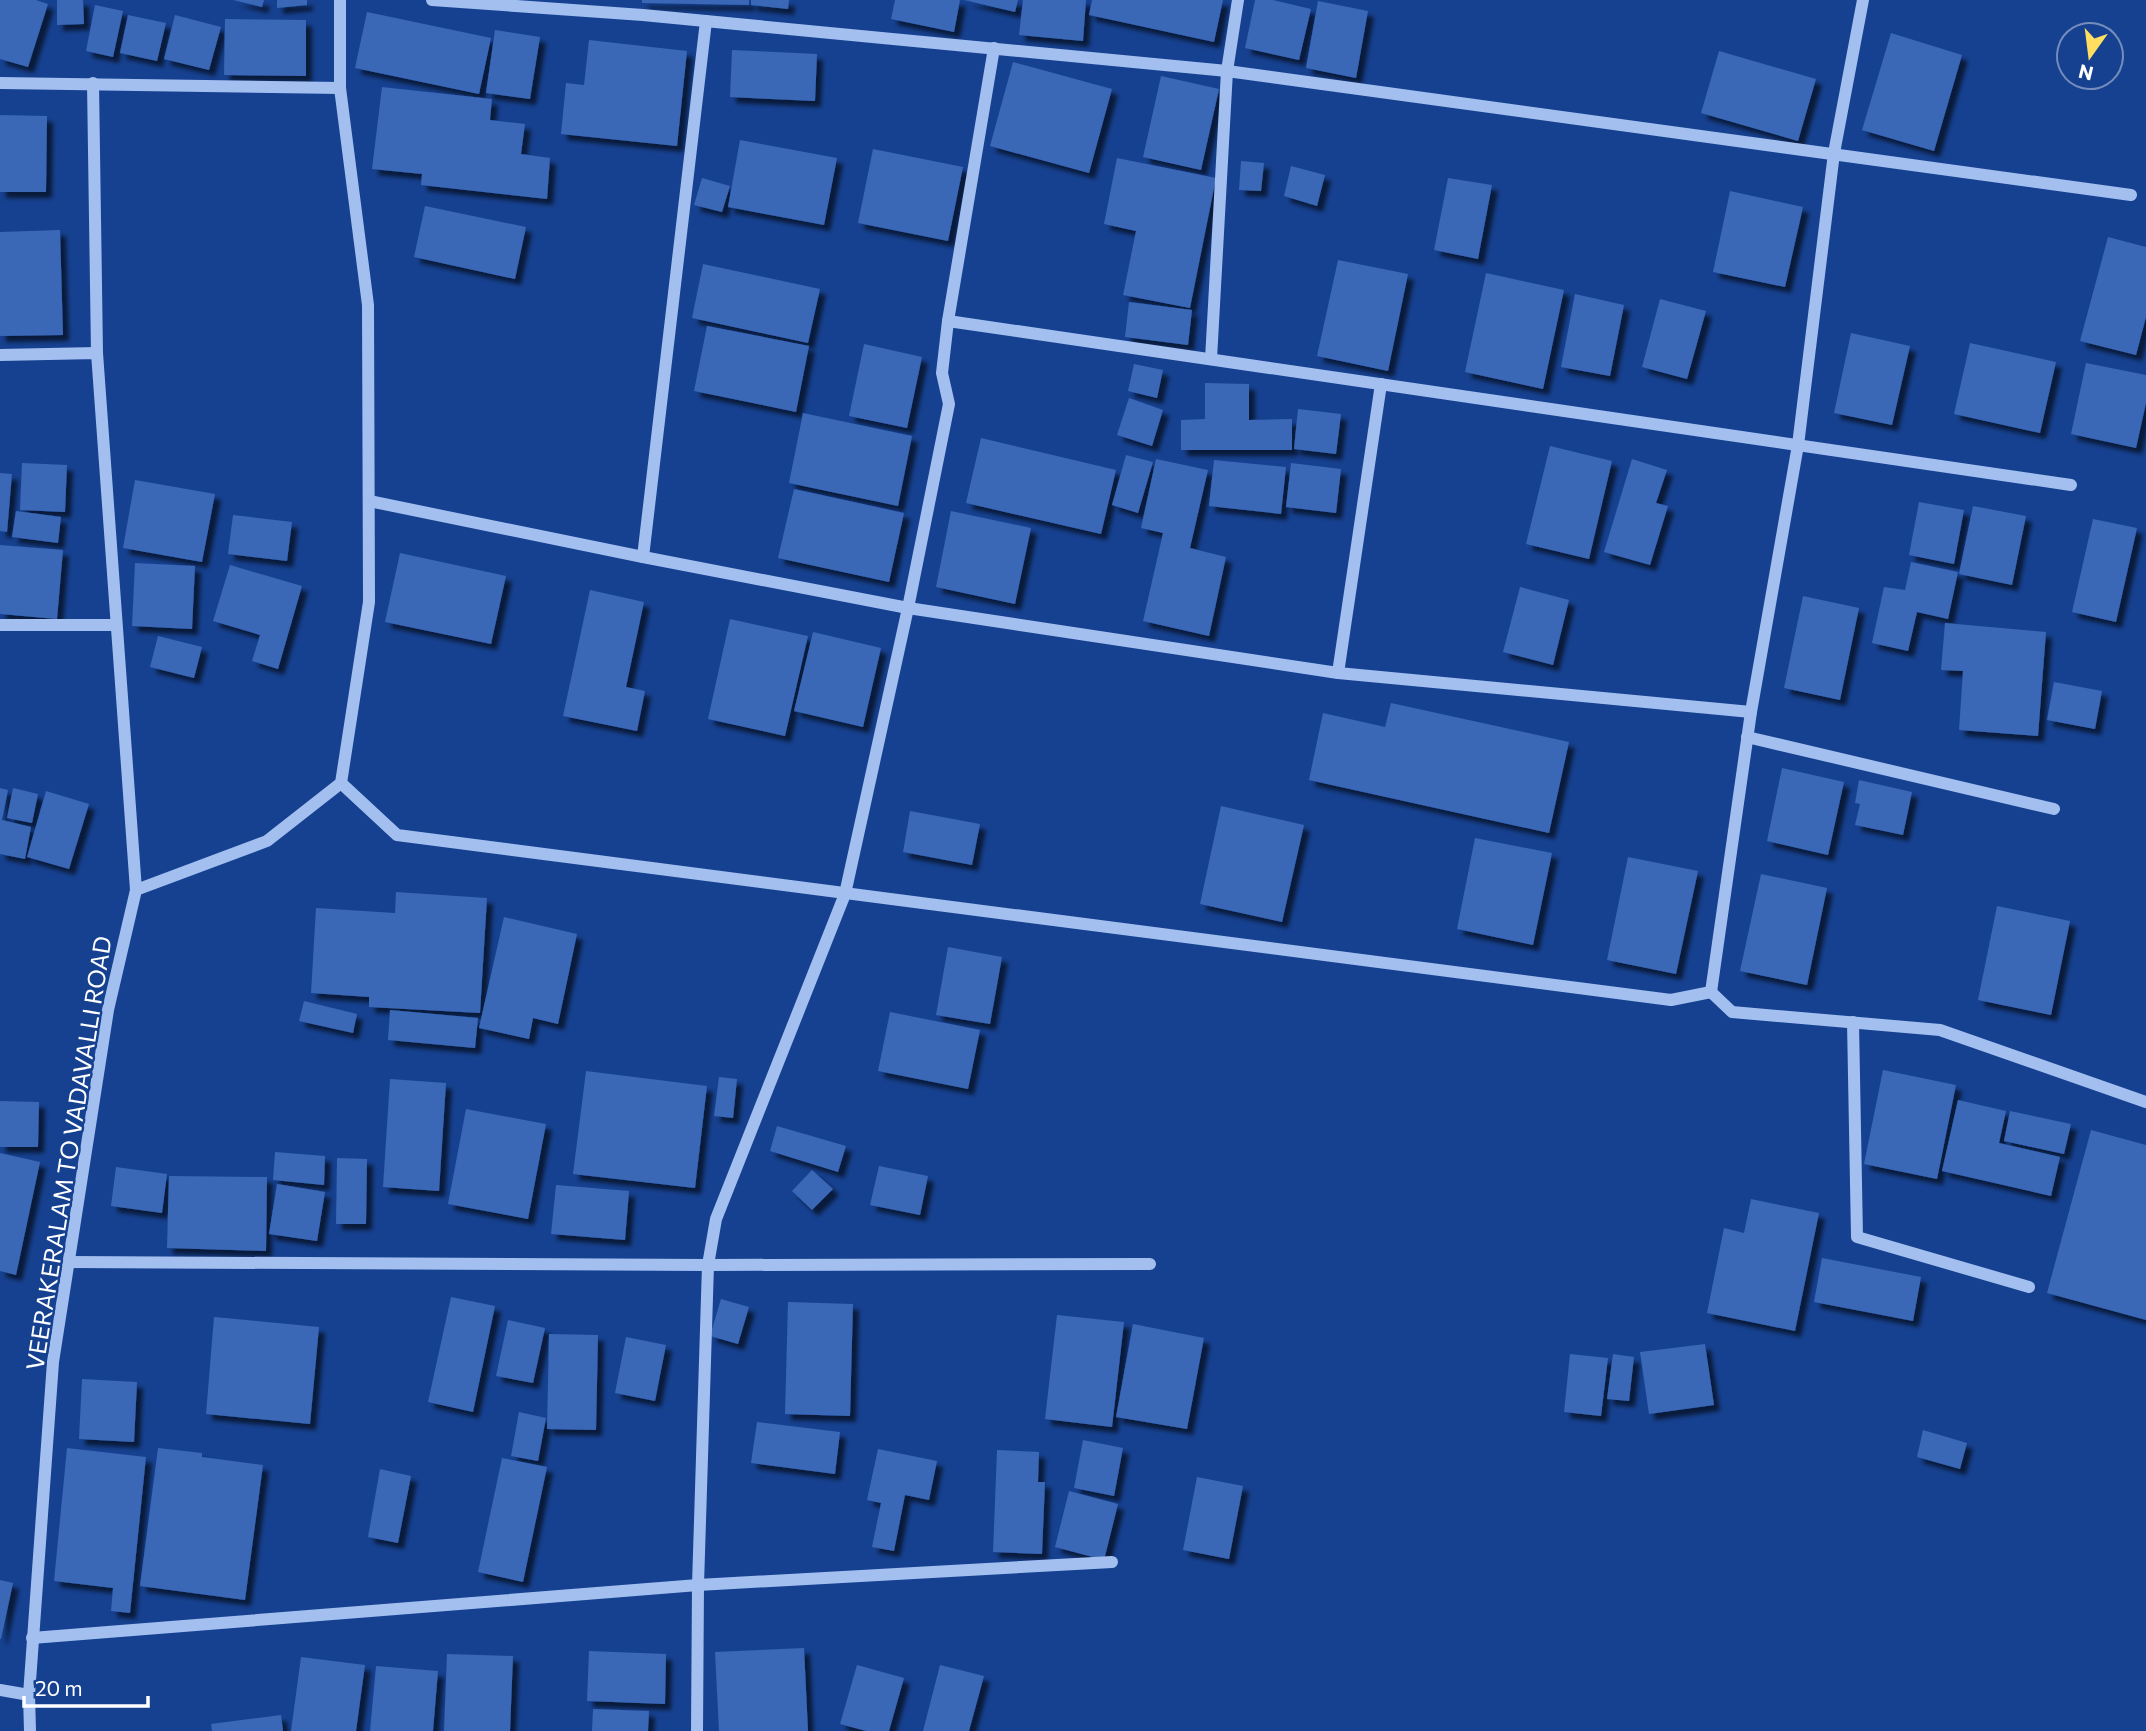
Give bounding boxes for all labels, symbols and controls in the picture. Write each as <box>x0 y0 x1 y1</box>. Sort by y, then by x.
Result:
north arrow <box>2055 21 2125 91</box>
text: N <box>2076 60 2095 86</box>
street label: VEERAKERALAM TO VADAVALLI ROAD <box>19 934 117 1372</box>
scale bar <box>24 1664 149 1708</box>
text: 20 m <box>35 1675 83 1700</box>

